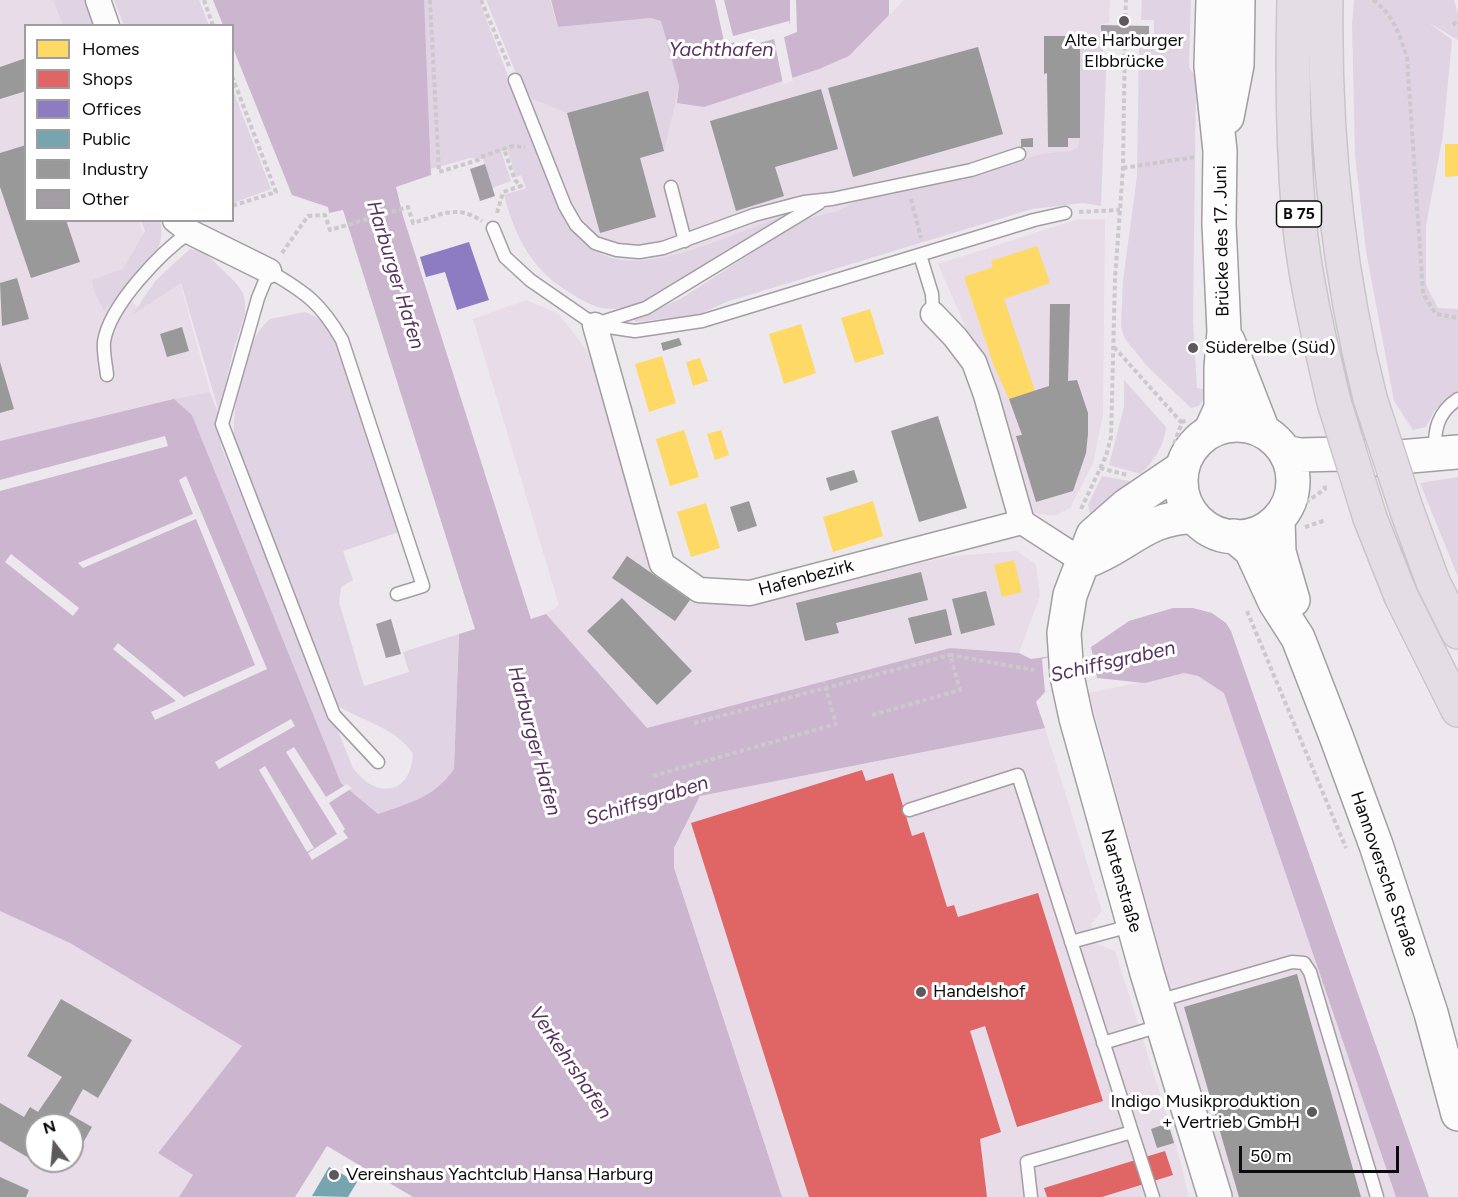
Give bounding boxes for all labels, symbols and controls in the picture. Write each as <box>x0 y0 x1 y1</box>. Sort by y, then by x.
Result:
marker: Alte Harburger Elbbrücke <box>1117 14 1131 28</box>
legend <box>24 24 234 222</box>
place label: Alte Harburger Elbbrücke <box>1064 30 1184 72</box>
text: Homes <box>82 38 140 60</box>
water label: Yachthafen <box>669 38 773 62</box>
text: Shops <box>82 68 133 90</box>
text: Offices <box>82 98 141 120</box>
text: Public <box>82 128 131 150</box>
text: Industry <box>82 158 148 180</box>
street label: Brücke des 17. Juni <box>1210 165 1234 317</box>
text: Other <box>82 188 129 210</box>
water label: Harburger Hafen <box>361 198 429 352</box>
road number: B 75 <box>1276 201 1322 227</box>
place label: Süderelbe (Süd) <box>1205 337 1335 359</box>
marker: Süderelbe (Süd) <box>1186 341 1200 355</box>
street label: Hafenbezirk <box>756 555 856 601</box>
water label: Schiffsgraben <box>1048 636 1178 688</box>
water label: Harburger Hafen <box>503 664 565 818</box>
water label: Schiffsgraben <box>583 771 711 831</box>
street label: Hannoversche Straße <box>1346 788 1422 960</box>
street label: Nartenstraße <box>1096 827 1146 935</box>
place label: Handelshof <box>933 981 1026 1003</box>
marker: Handelshof <box>914 985 928 999</box>
water label: Verkehrshafen <box>523 1002 617 1124</box>
place label: Indigo Musikproduktion + Vertrieb GmbH <box>1110 1091 1300 1134</box>
marker: Indigo Musikproduktion + Vertrieb GmbH <box>1305 1105 1319 1119</box>
north arrow <box>24 1113 84 1173</box>
text: N <box>41 1116 58 1138</box>
scale bar <box>1242 1134 1402 1172</box>
text: 50 m <box>1250 1145 1292 1167</box>
place label: Vereinshaus Yachtclub Hansa Harburg <box>346 1164 653 1186</box>
marker: Vereinshaus Yachtclub Hansa Harburg <box>327 1168 341 1182</box>

